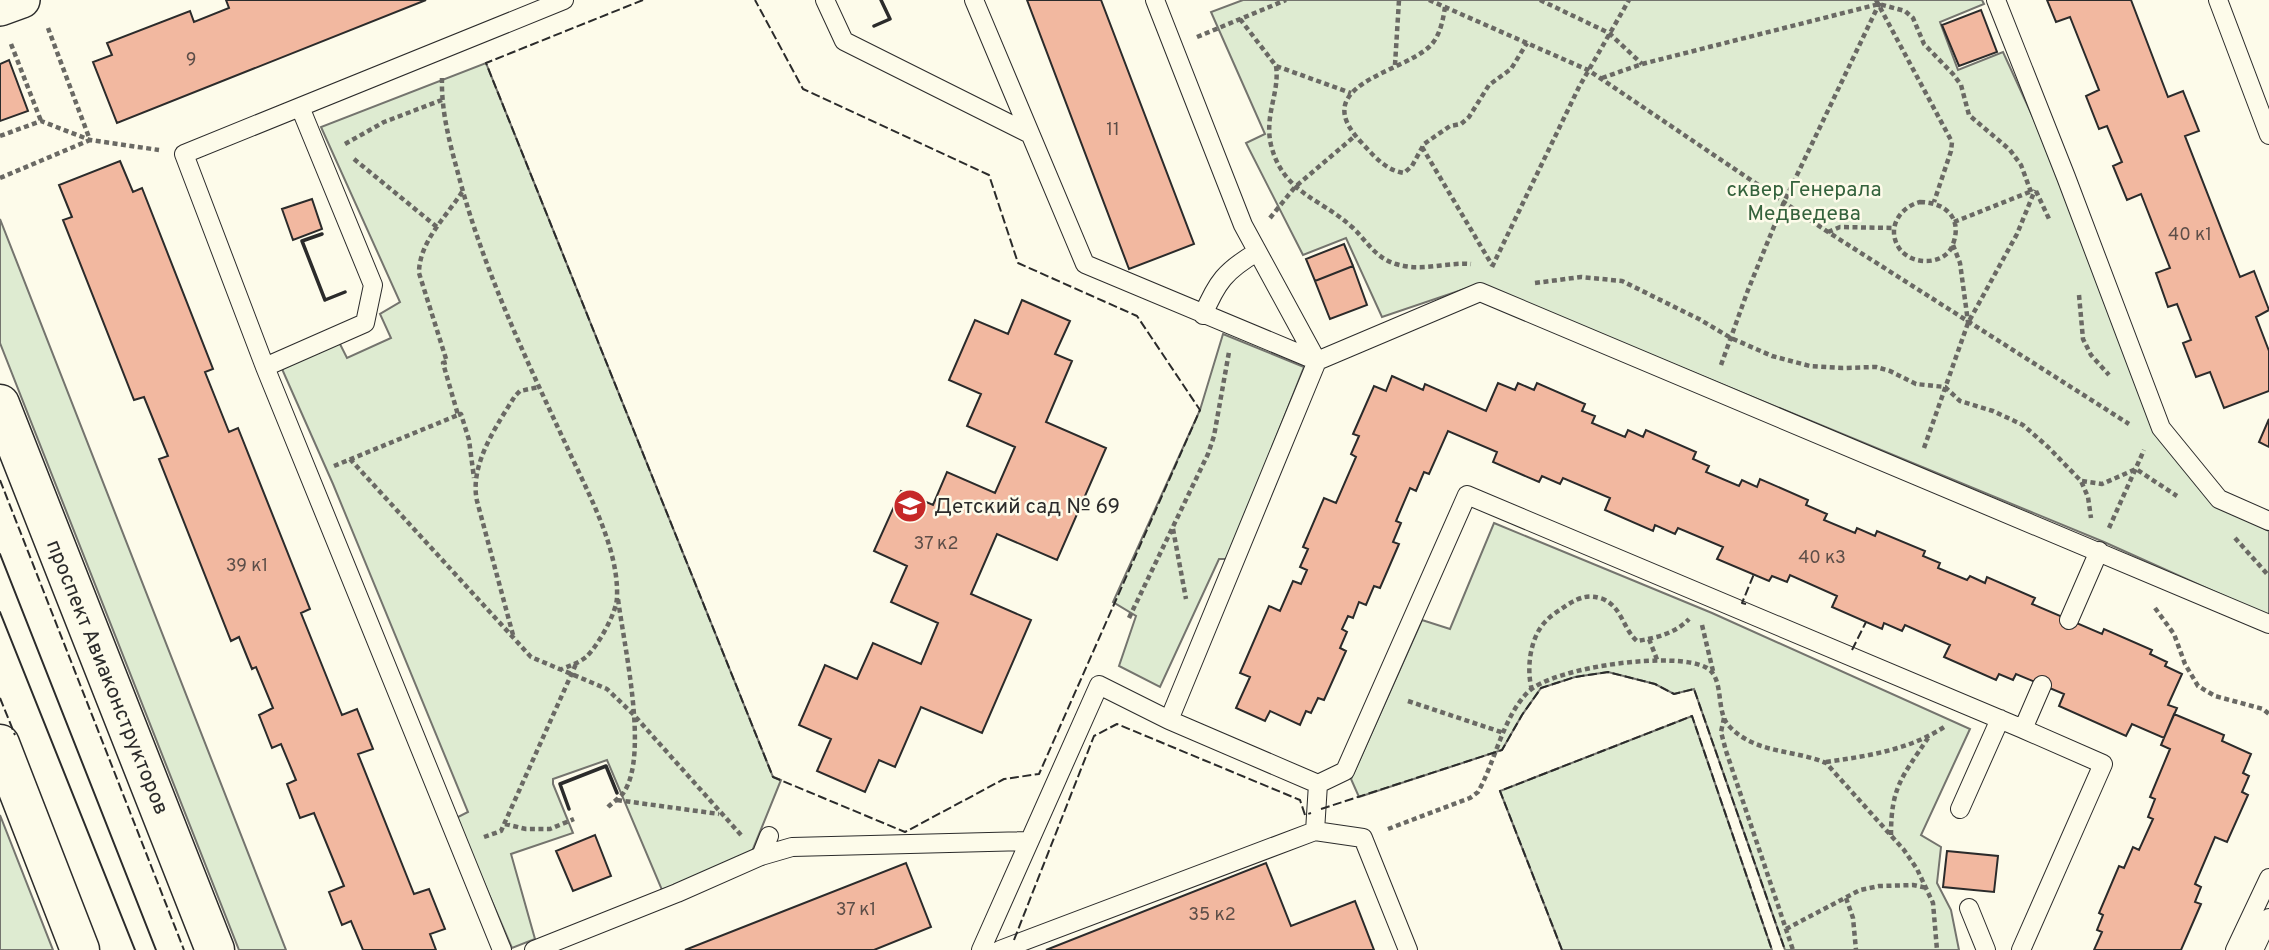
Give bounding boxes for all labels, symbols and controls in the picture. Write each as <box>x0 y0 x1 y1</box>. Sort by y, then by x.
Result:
house number: 9 <box>186 49 196 72</box>
house number: 11 <box>1106 119 1120 142</box>
park label: сквер Генерала Медведева <box>1726 177 1882 228</box>
house number: 40 к1 <box>2168 224 2212 247</box>
school or university icon: Детский сад № 69 <box>891 487 929 525</box>
place label: Детский сад № 69 <box>934 494 1120 521</box>
house number: 37 к2 <box>914 533 958 556</box>
street label: проспект Авиаконструкторов <box>39 536 174 819</box>
house number: 40 к3 <box>1798 547 1846 570</box>
house number: 39 к1 <box>226 555 268 578</box>
house number: 37 к1 <box>836 899 876 922</box>
house number: 35 к2 <box>1188 904 1236 927</box>

